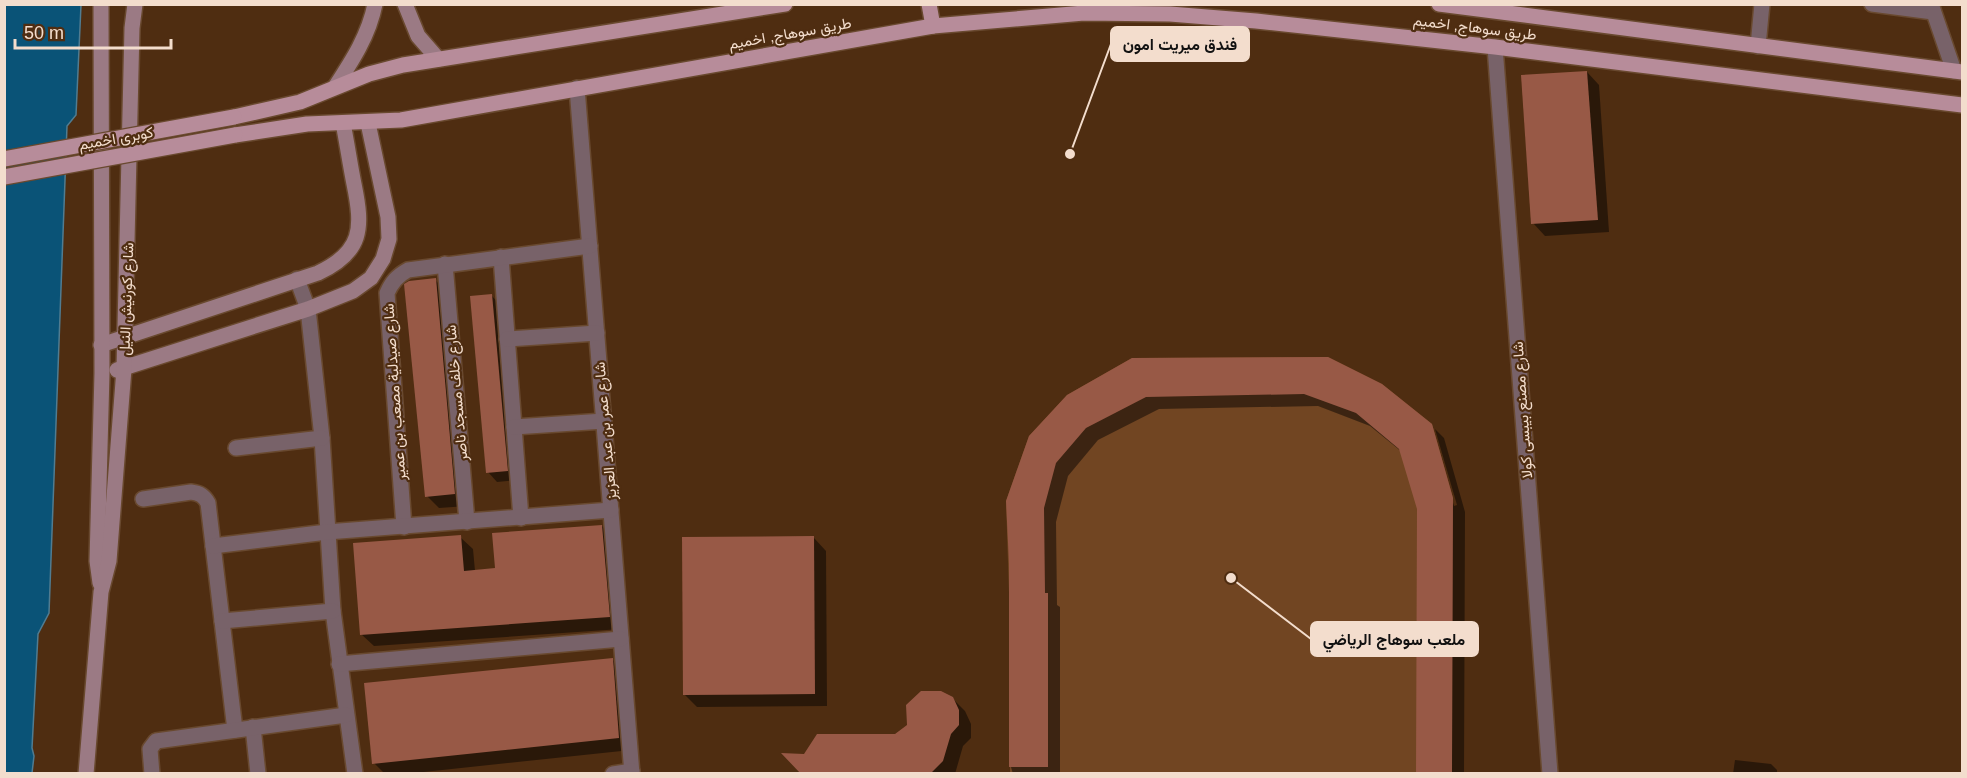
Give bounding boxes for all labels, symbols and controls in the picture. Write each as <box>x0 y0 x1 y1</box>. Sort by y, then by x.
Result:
street label: طريق سوهاج, اخميم <box>1412 11 1538 46</box>
scale bar <box>15 12 171 50</box>
street label: طريق سوهاج, اخميم <box>727 14 853 55</box>
text: 50 m <box>24 23 64 43</box>
callout: فندق ميريت امون <box>1111 27 1249 61</box>
text: فندق ميريت امون <box>1123 36 1237 55</box>
street label: كوبرى اخميم <box>77 123 155 155</box>
street label: شارع كورنيش النيل <box>116 242 139 356</box>
street label: شارع صيدلية مصعب بن عمير <box>379 303 412 482</box>
street label: شارع خلف مسجد ناصر <box>442 324 474 463</box>
street label: شارع مصنع بيبسى كولا <box>1509 341 1538 479</box>
street label: شارع عمر بن عبد العزيز <box>590 361 623 502</box>
callout: ملعب سوهاج الرياضي <box>1311 622 1478 656</box>
text: ملعب سوهاج الرياضي <box>1323 631 1466 653</box>

